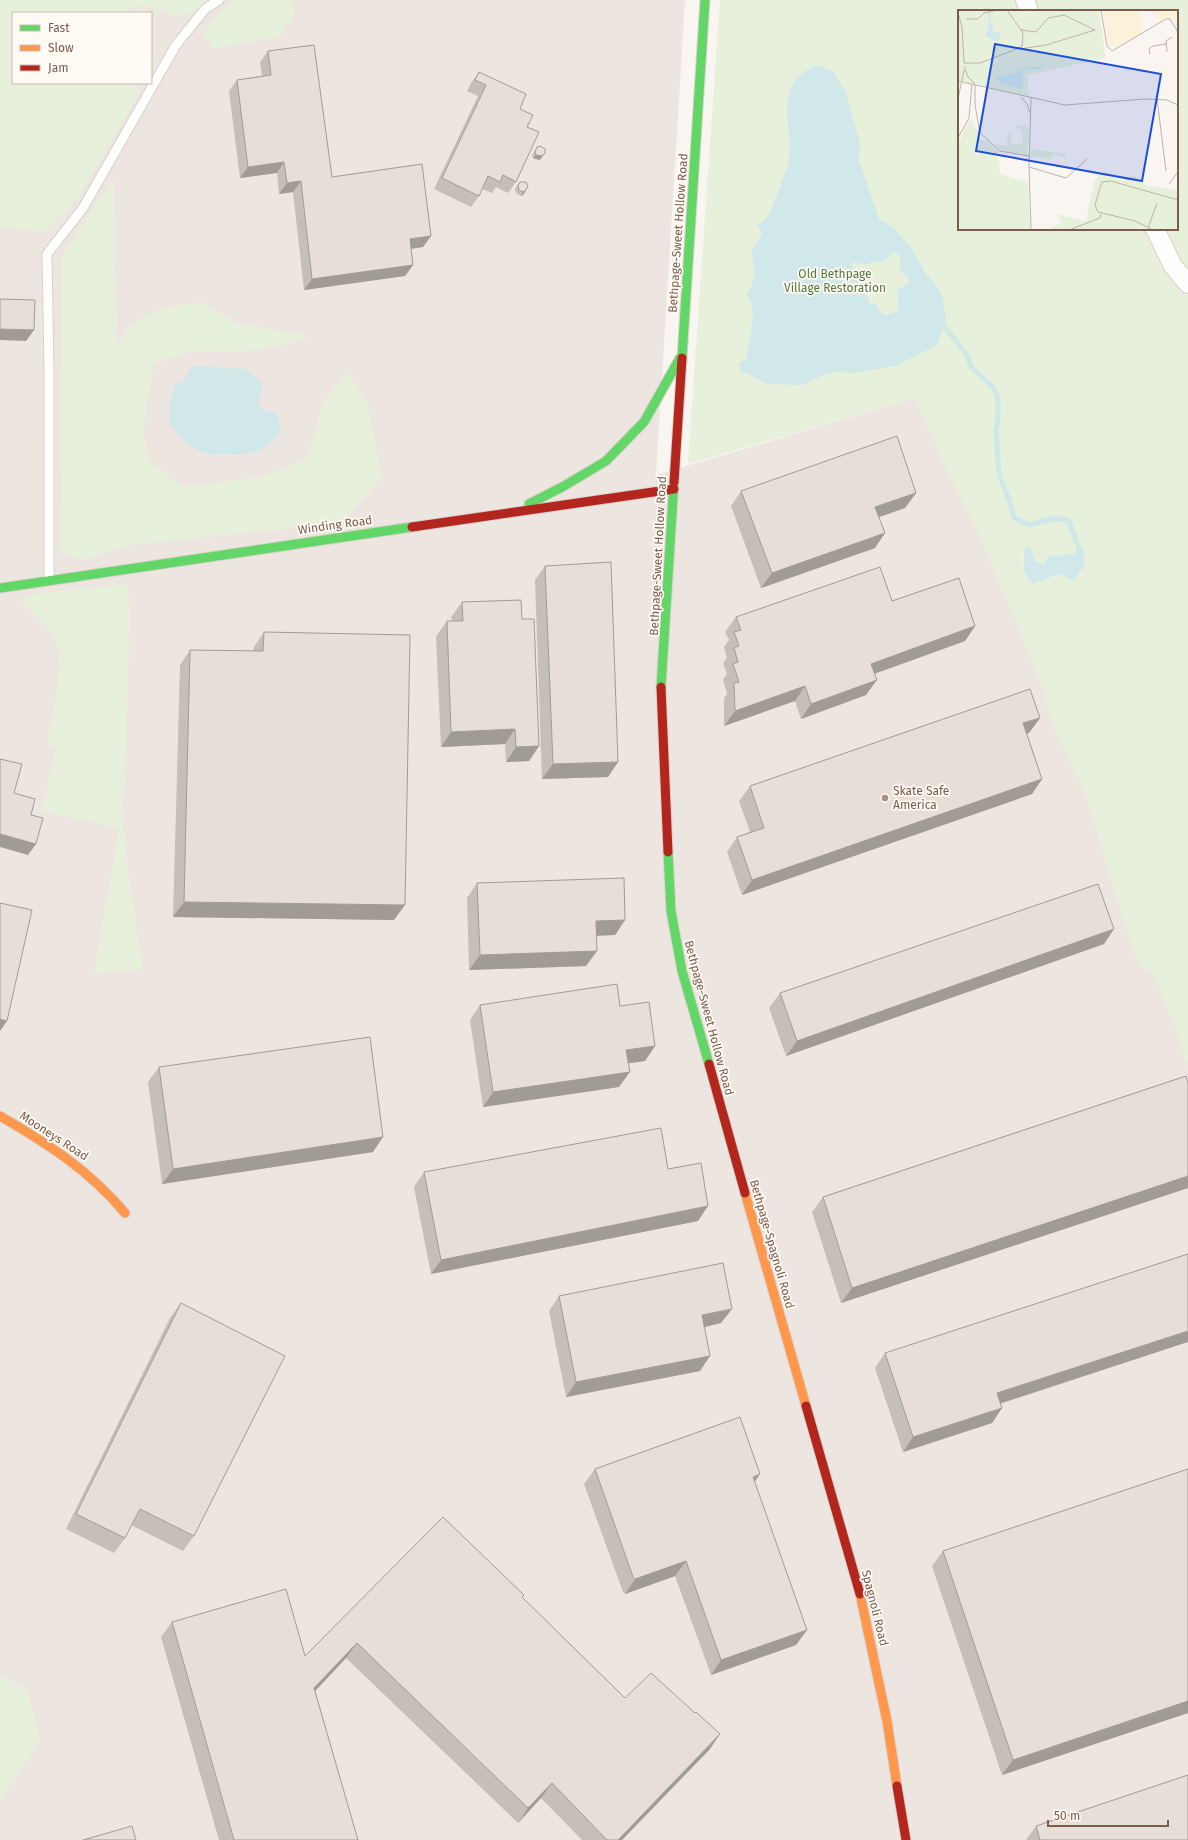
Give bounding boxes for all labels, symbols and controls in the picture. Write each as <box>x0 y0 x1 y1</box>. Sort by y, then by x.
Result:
inset map <box>958 10 1178 230</box>
legend <box>12 12 152 84</box>
text: Fast <box>48 21 70 35</box>
text: Slow <box>48 41 74 55</box>
text: Jam <box>48 61 68 75</box>
street label: Bethpage-Sweet Hollow Road <box>665 153 691 313</box>
park label: Old Bethpage Village Restoration <box>784 267 886 295</box>
street label: Bethpage-Sweet Hollow Road <box>647 476 669 636</box>
street label: Winding Road <box>297 513 373 537</box>
place label: Skate Safe America <box>893 784 949 812</box>
marker: Skate Safe America <box>880 793 890 803</box>
street label: Bethpage-Sweet Hollow Road <box>682 939 736 1097</box>
street label: Mooneys Road <box>17 1109 91 1163</box>
street label: Bethpage-Spagnoli Road <box>747 1178 797 1310</box>
street label: Spagnoli Road <box>859 1568 891 1648</box>
scale bar <box>1048 1802 1168 1828</box>
text: 50 m <box>1054 1809 1080 1823</box>

